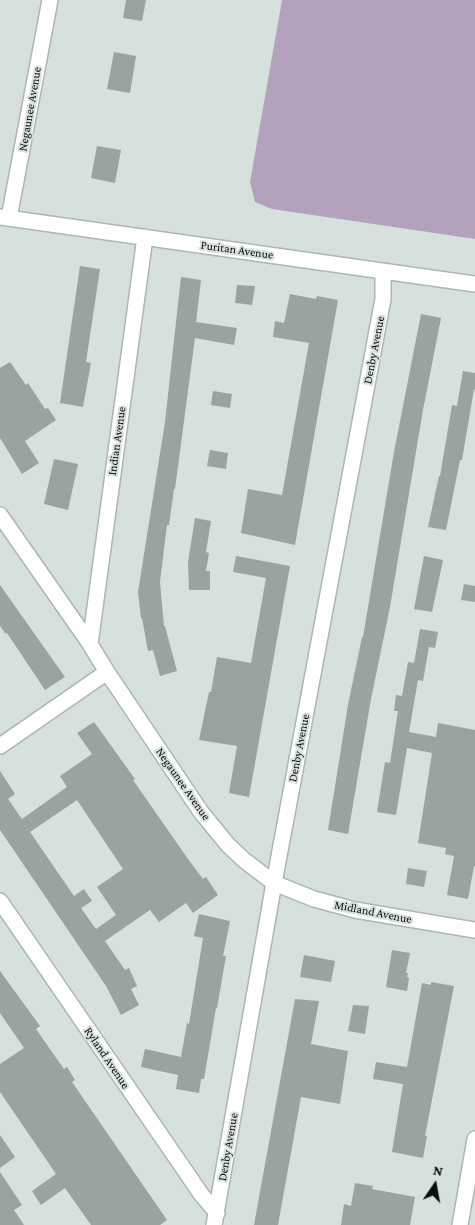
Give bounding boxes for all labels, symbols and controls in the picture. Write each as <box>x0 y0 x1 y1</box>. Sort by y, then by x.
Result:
street label: Negaunee Avenue <box>16 66 44 152</box>
street label: Puritan Avenue <box>200 238 274 262</box>
street label: Denby Avenue <box>360 315 388 385</box>
street label: Indian Avenue <box>105 406 129 476</box>
street label: Denby Avenue <box>285 713 313 783</box>
street label: Negaunee Avenue <box>153 745 213 823</box>
street label: Midland Avenue <box>333 897 413 927</box>
street label: Ryland Avenue <box>81 1025 133 1091</box>
street label: Denby Avenue <box>215 1112 241 1182</box>
north arrow <box>410 1160 460 1210</box>
text: N <box>432 1162 444 1179</box>

